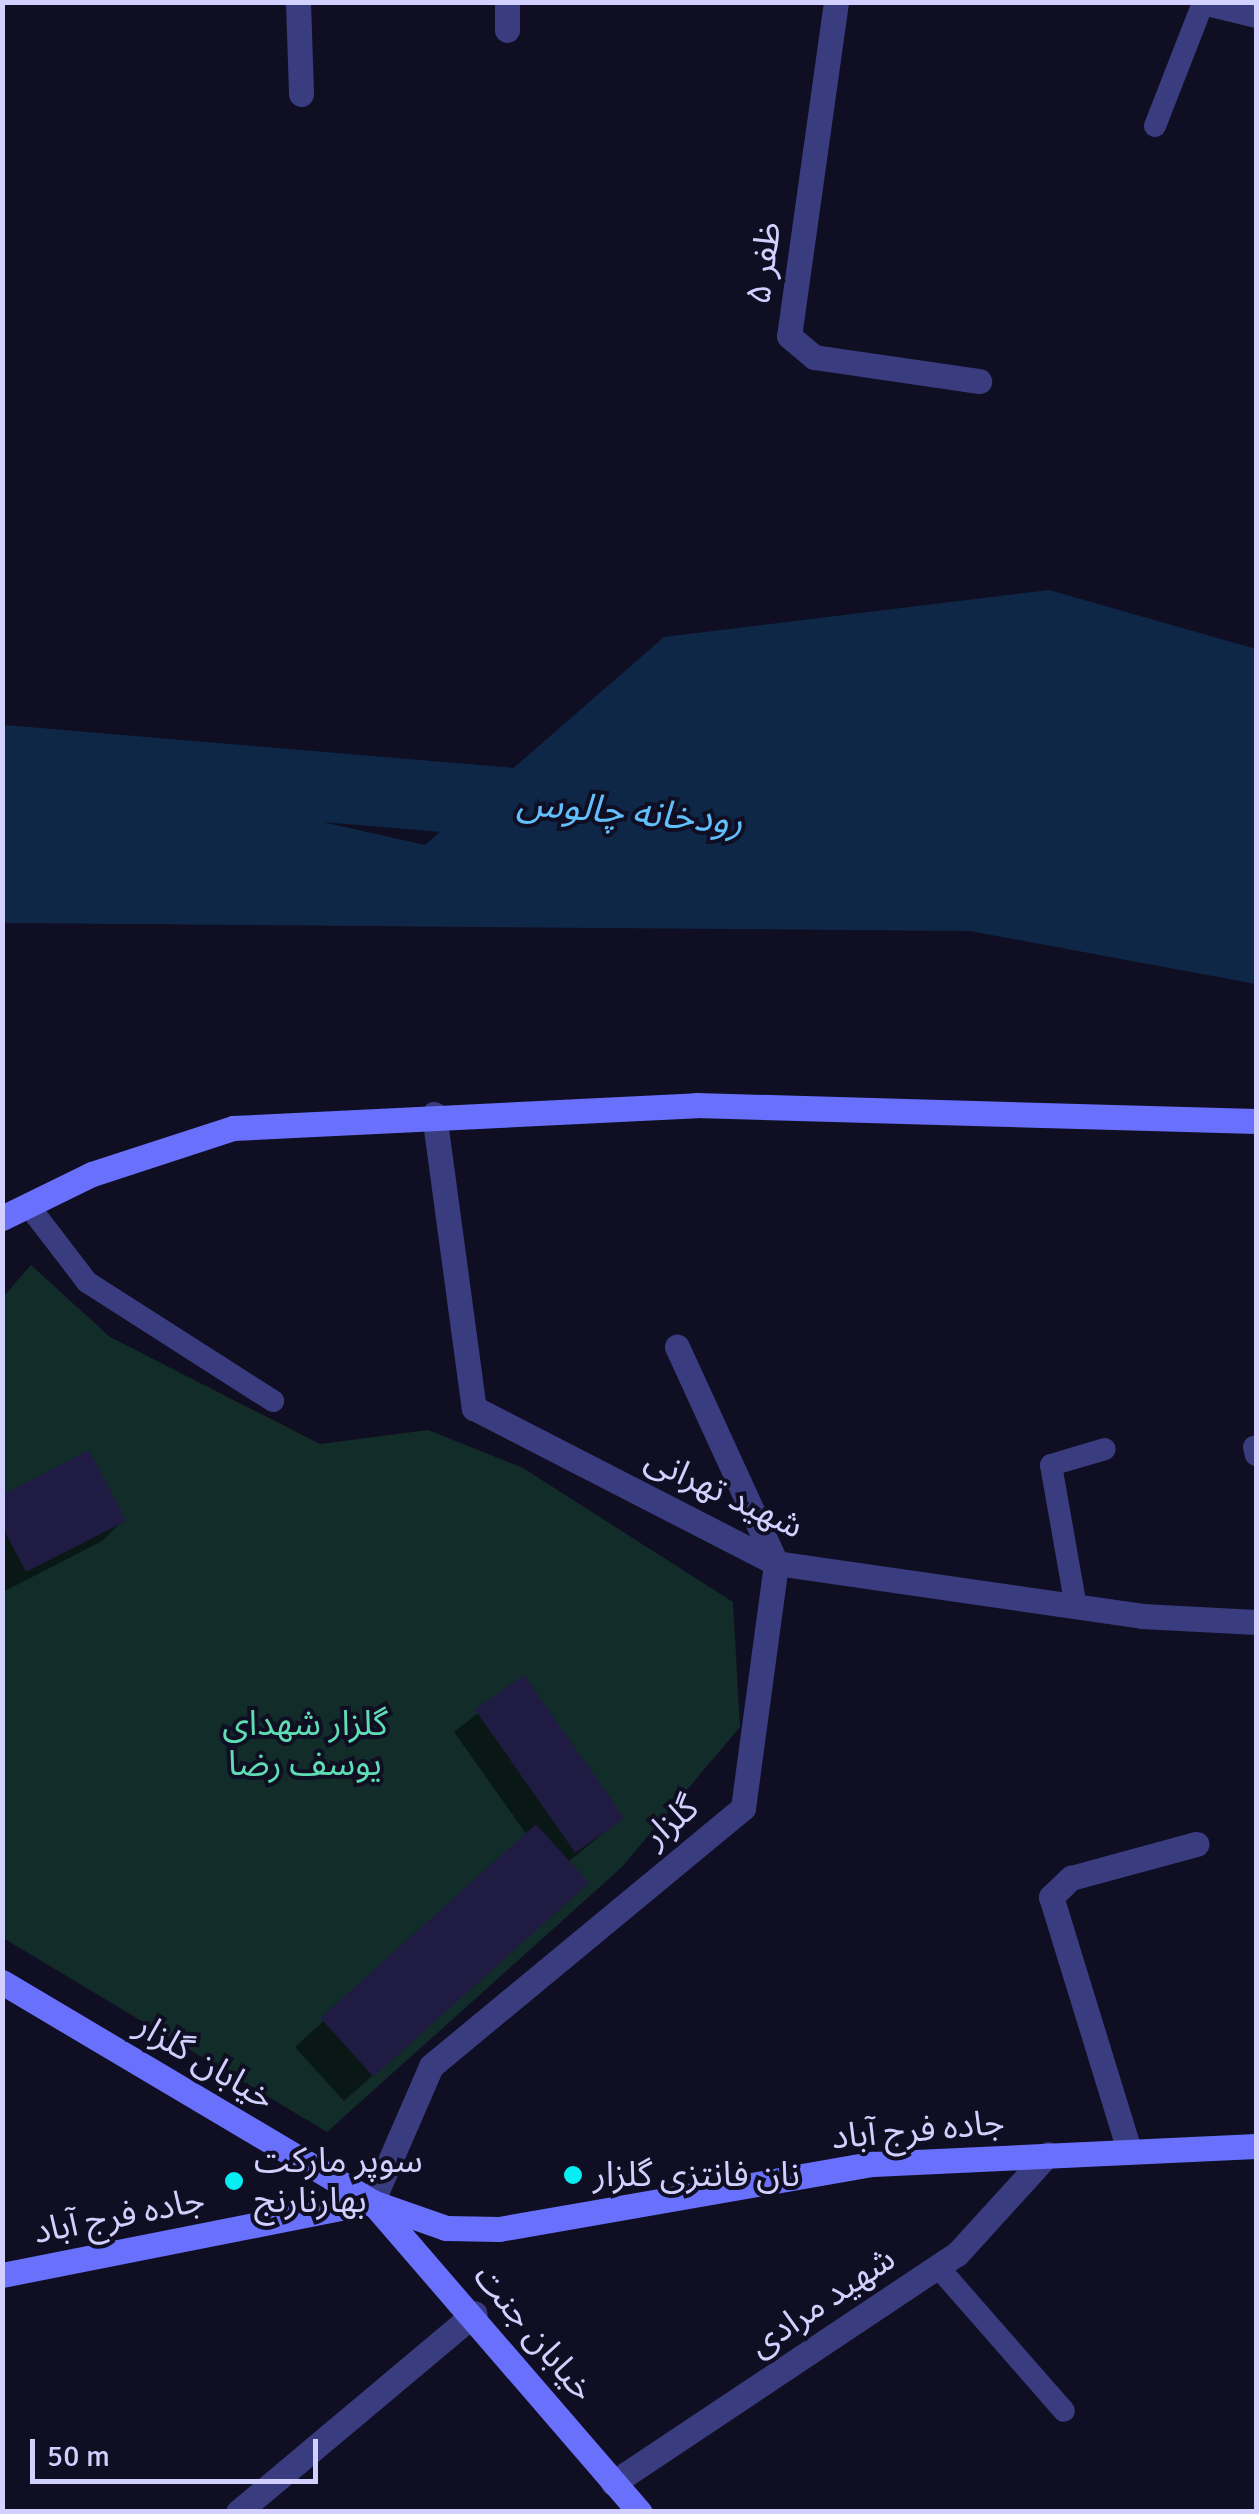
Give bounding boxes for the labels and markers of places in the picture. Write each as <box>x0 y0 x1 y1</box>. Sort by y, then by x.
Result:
place label: سوپر مارکت بهارنارنج <box>254 2140 423 2222</box>
place label: نان فانتزی گلزار <box>593 2154 800 2196</box>
marker: نان فانتزی گلزار <box>562 2164 584 2186</box>
marker: سوپر مارکت بهارنارنج <box>223 2170 245 2192</box>

